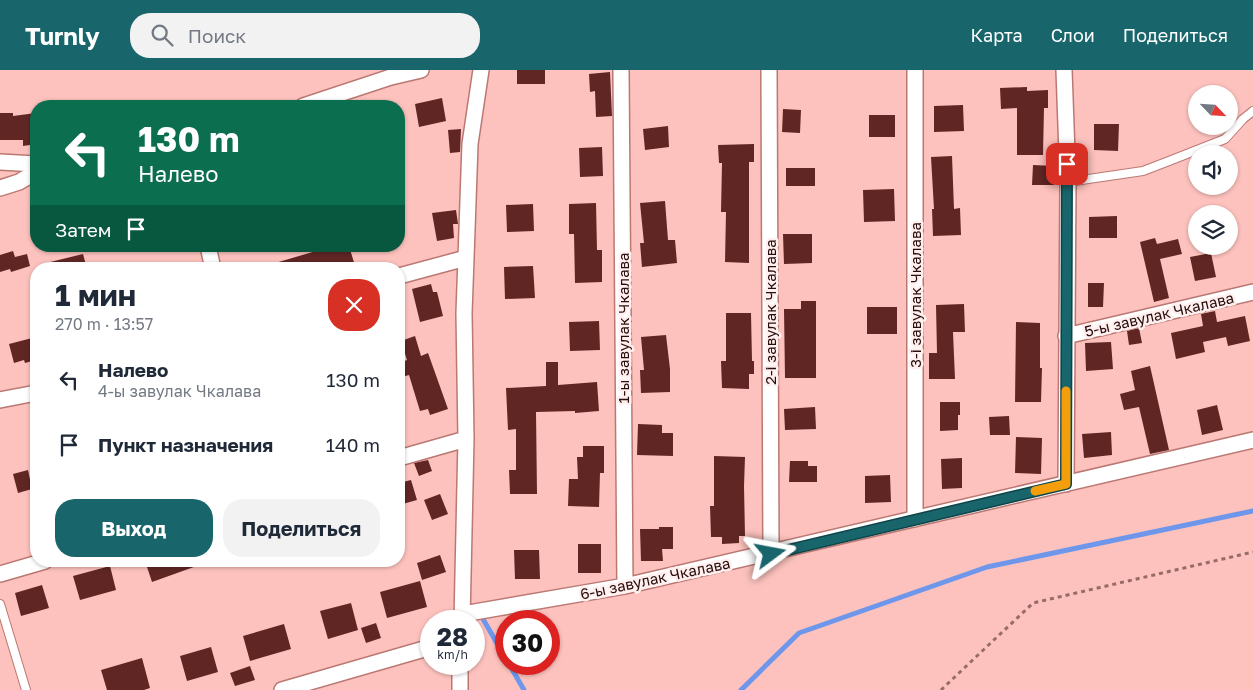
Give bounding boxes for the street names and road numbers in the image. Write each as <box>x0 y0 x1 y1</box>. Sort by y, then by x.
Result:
street label: 3-і завулак Чкалава <box>906 222 924 368</box>
street label: 2-і завулак Чкалава <box>761 239 779 385</box>
street label: 1-ы завулак Чкалава <box>614 252 632 404</box>
street label: 5-ы завулак Чкалава <box>1083 288 1235 340</box>
street label: 6-ы завулак Чкалава <box>578 553 732 603</box>

